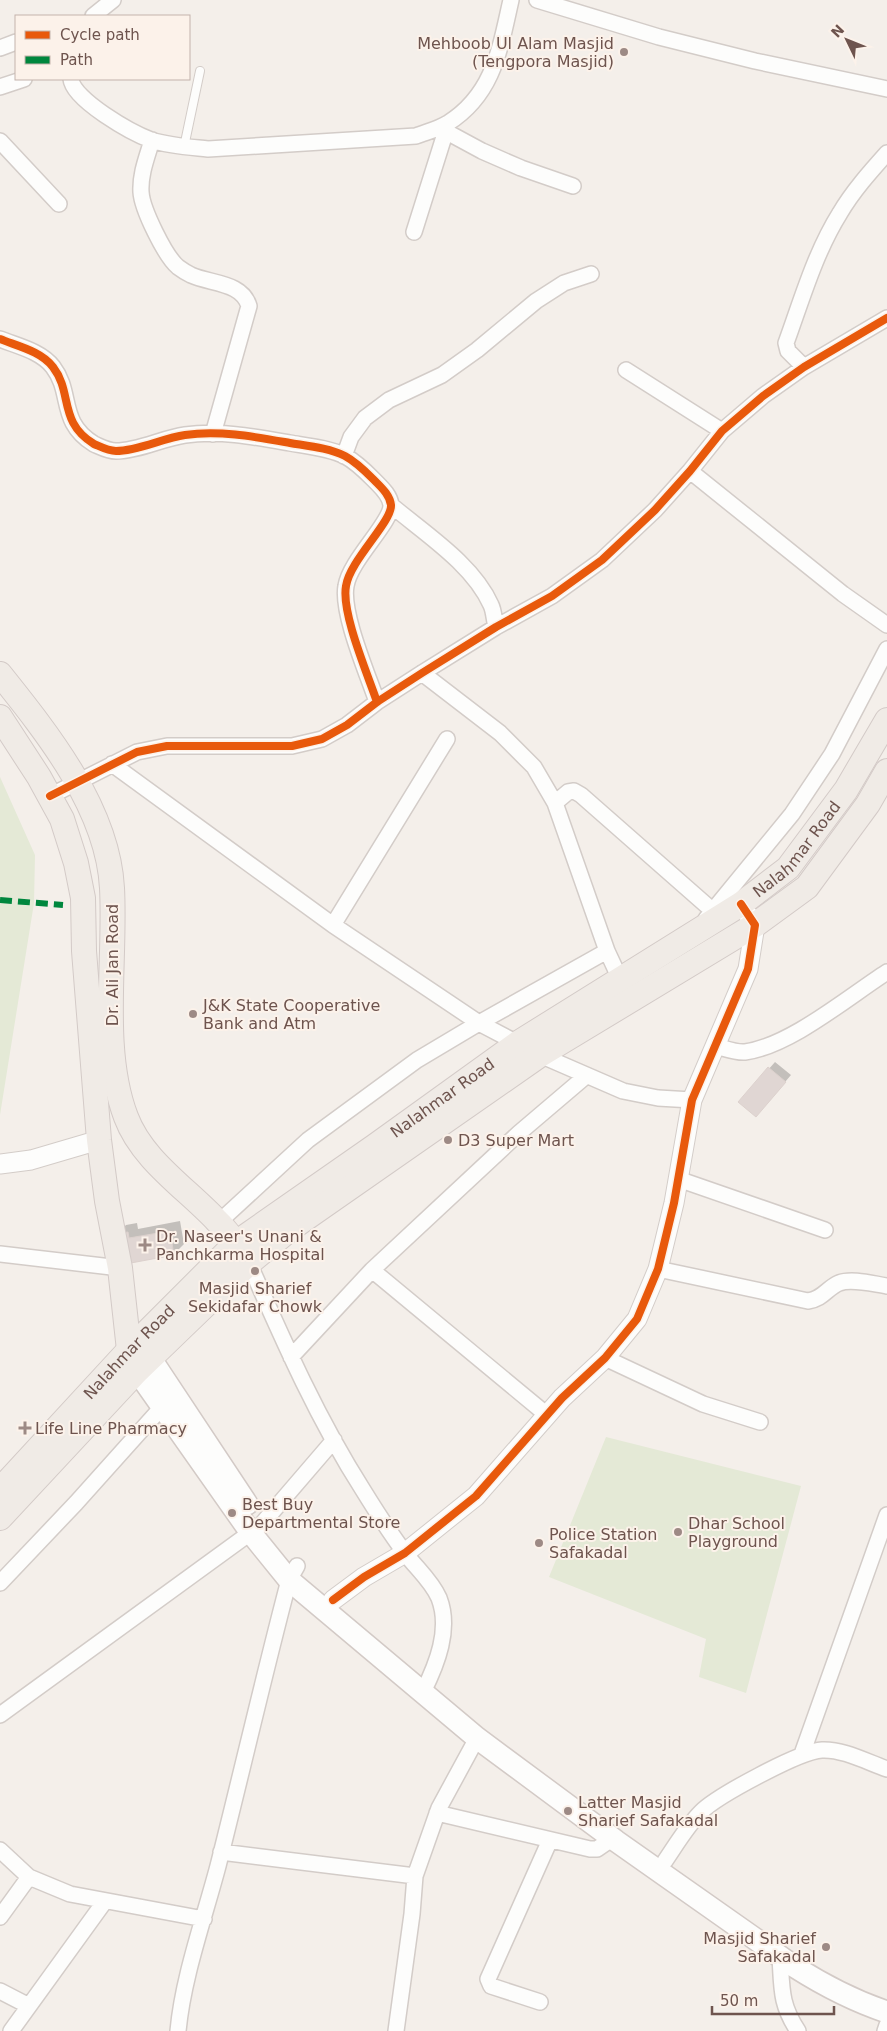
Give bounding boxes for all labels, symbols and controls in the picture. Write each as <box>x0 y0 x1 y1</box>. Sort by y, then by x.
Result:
legend <box>15 15 190 80</box>
north arrow <box>822 15 872 65</box>
text: N <box>828 21 847 41</box>
text: Cycle path <box>60 26 140 44</box>
place label: Mehboob Ul Alam Masjid (Tengpora Masjid) <box>417 34 614 71</box>
marker: Mehboob Ul Alam Masjid (Tengpora Masjid) <box>618 46 630 58</box>
text: Path <box>60 51 93 69</box>
street label: Nalahmar Road <box>749 797 845 902</box>
street label: Dr. Ali Jan Road <box>103 904 122 1026</box>
place label: J&K State Cooperative Bank and Atm <box>202 996 380 1033</box>
marker: J&K State Cooperative Bank and Atm <box>187 1008 199 1020</box>
street label: Nalahmar Road <box>387 1054 498 1142</box>
place label: D3 Super Mart <box>458 1131 574 1150</box>
marker: D3 Super Mart <box>442 1134 454 1146</box>
place label: Dr. Naseer's Unani & Panchkarma Hospital <box>156 1227 325 1264</box>
marker: Dr. Naseer's Unani & Panchkarma Hospital <box>138 1238 152 1252</box>
marker: Masjid Sharief Sekidafar Chowk <box>249 1265 261 1277</box>
place label: Masjid Sharief Sekidafar Chowk <box>188 1279 323 1316</box>
street label: Nalahmar Road <box>80 1301 179 1403</box>
place label: Life Line Pharmacy <box>35 1419 187 1438</box>
marker: Life Line Pharmacy <box>19 1422 31 1434</box>
place label: Best Buy Departmental Store <box>242 1495 400 1532</box>
marker: Best Buy Departmental Store <box>226 1507 238 1519</box>
place label: Dhar School Playground <box>688 1514 785 1551</box>
place label: Police Station Safakadal <box>549 1525 657 1562</box>
marker: Dhar School Playground <box>672 1526 684 1538</box>
marker: Police Station Safakadal <box>533 1537 545 1549</box>
place label: Latter Masjid Sharief Safakadal <box>578 1793 718 1830</box>
marker: Latter Masjid Sharief Safakadal <box>562 1805 574 1817</box>
place label: Masjid Sharief Safakadal <box>703 1929 816 1966</box>
marker: Masjid Sharief Safakadal <box>820 1941 832 1953</box>
scale bar <box>712 1984 834 2016</box>
text: 50 m <box>720 1992 758 2010</box>

